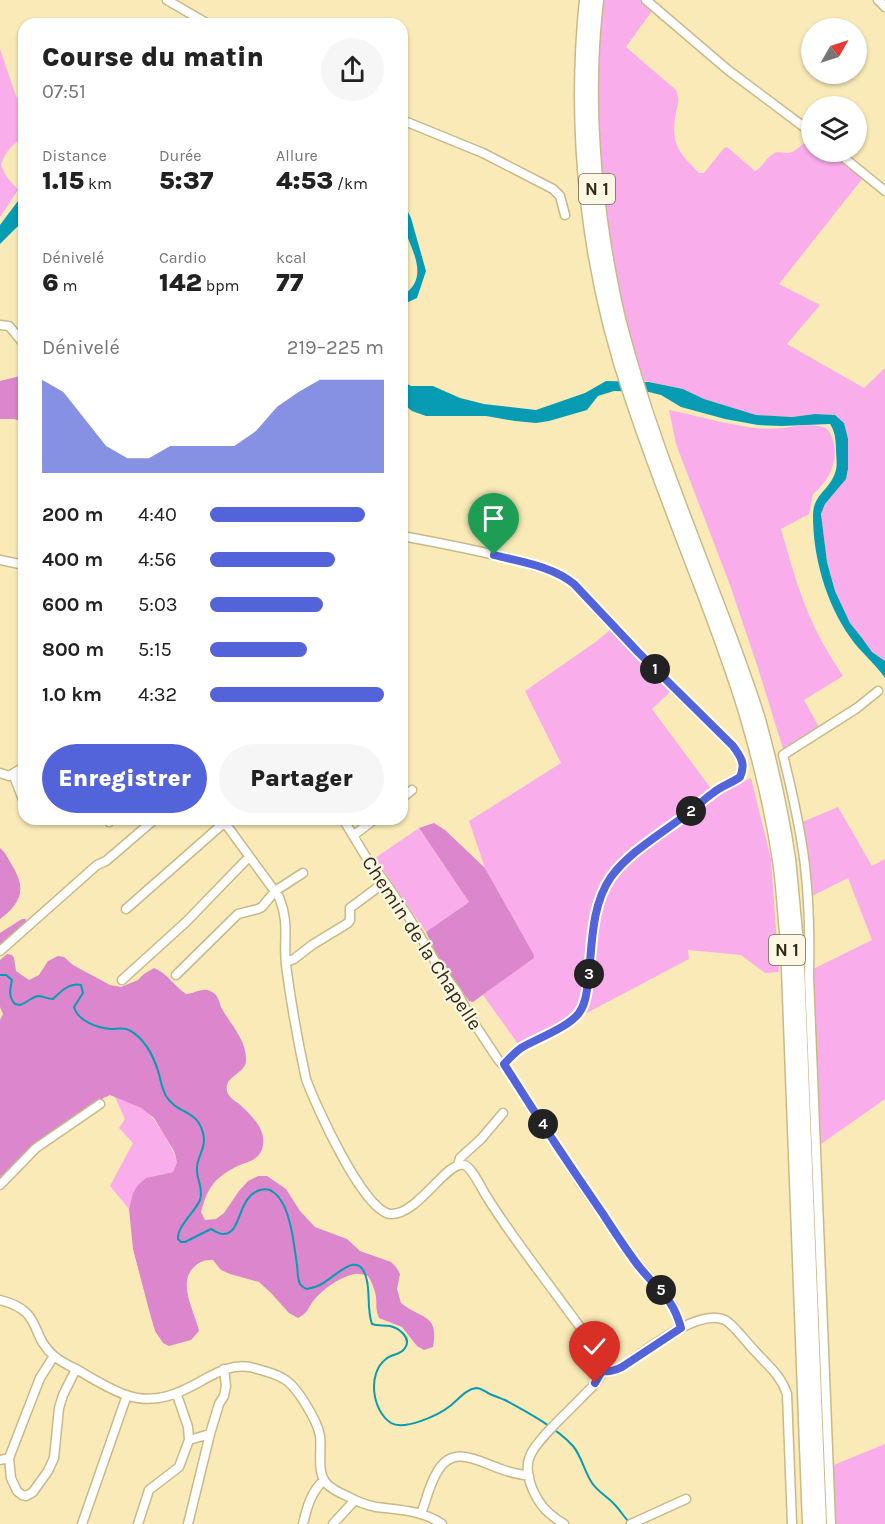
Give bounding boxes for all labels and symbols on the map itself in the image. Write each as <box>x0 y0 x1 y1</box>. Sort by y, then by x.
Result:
north arrow <box>801 18 867 84</box>
road number: N 1 <box>579 174 615 204</box>
pin <box>468 493 519 555</box>
pin: 1 <box>640 654 670 684</box>
pin: 2 <box>676 796 706 826</box>
street label: Chemin de la Chapelle <box>357 852 487 1034</box>
road number: N 1 <box>769 935 805 965</box>
pin: 3 <box>574 959 604 989</box>
pin: 4 <box>528 1109 558 1139</box>
pin: 5 <box>646 1275 676 1305</box>
pin <box>569 1321 620 1383</box>

